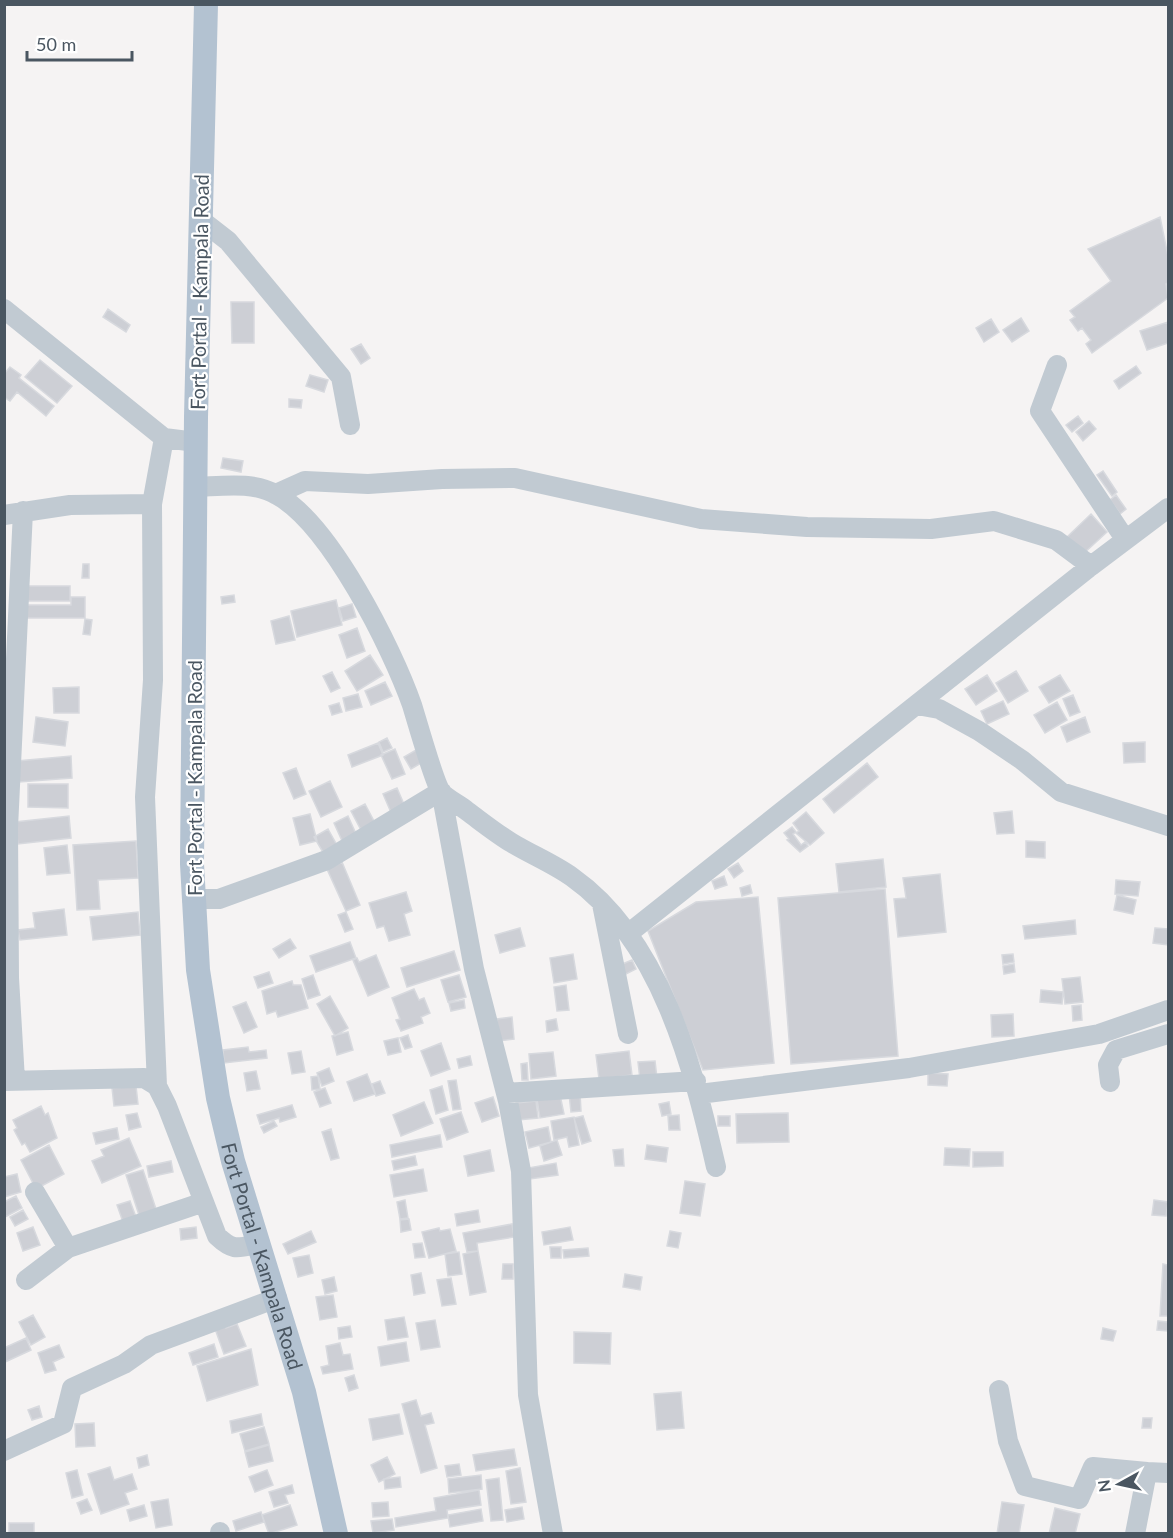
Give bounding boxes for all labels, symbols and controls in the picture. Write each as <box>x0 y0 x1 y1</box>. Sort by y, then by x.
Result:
scale bar <box>27 24 132 62</box>
text: 50 m <box>36 33 76 55</box>
street label: Fort Portal - Kampala Road <box>185 174 213 410</box>
street label: Fort Portal - Kampala Road <box>182 660 206 896</box>
street label: Fort Portal - Kampala Road <box>217 1140 308 1372</box>
north arrow <box>1089 1454 1149 1514</box>
text: N <box>1093 1479 1114 1494</box>

